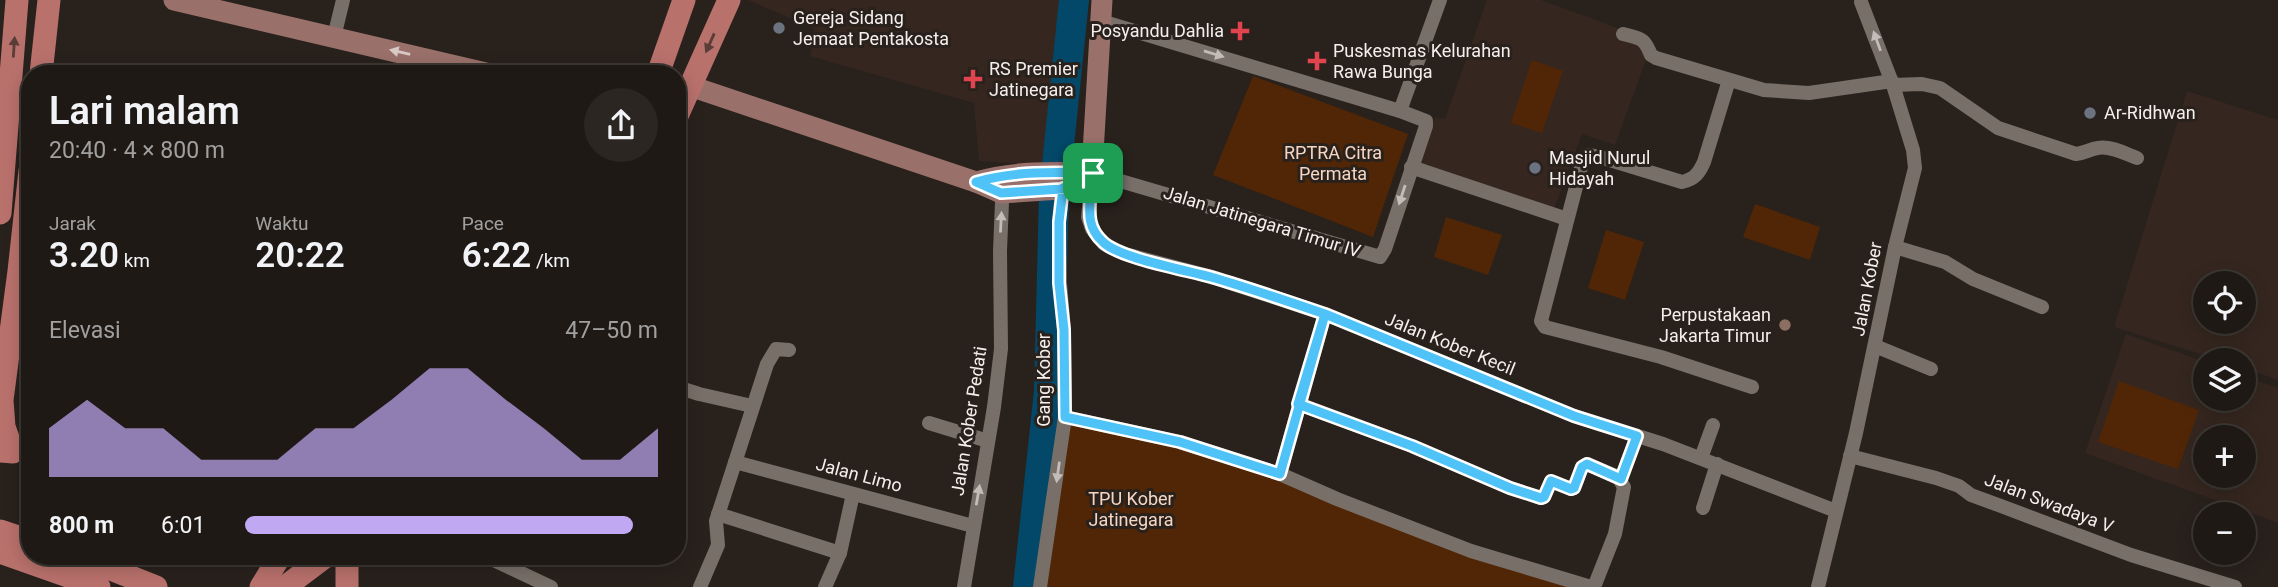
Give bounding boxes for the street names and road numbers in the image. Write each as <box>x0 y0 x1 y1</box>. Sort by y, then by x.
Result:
street label: Jalan Jatinegara Timur IV <box>1161 182 1364 262</box>
street label: Jalan Kober <box>1847 240 1886 338</box>
street label: Jalan Kober Kecil <box>1382 308 1518 379</box>
street label: Gang Kober <box>1033 333 1054 427</box>
street label: Jalan Kober Pedati <box>946 345 991 497</box>
street label: Jalan Limo <box>814 453 905 496</box>
street label: Jalan Swadaya V <box>1982 468 2117 537</box>

